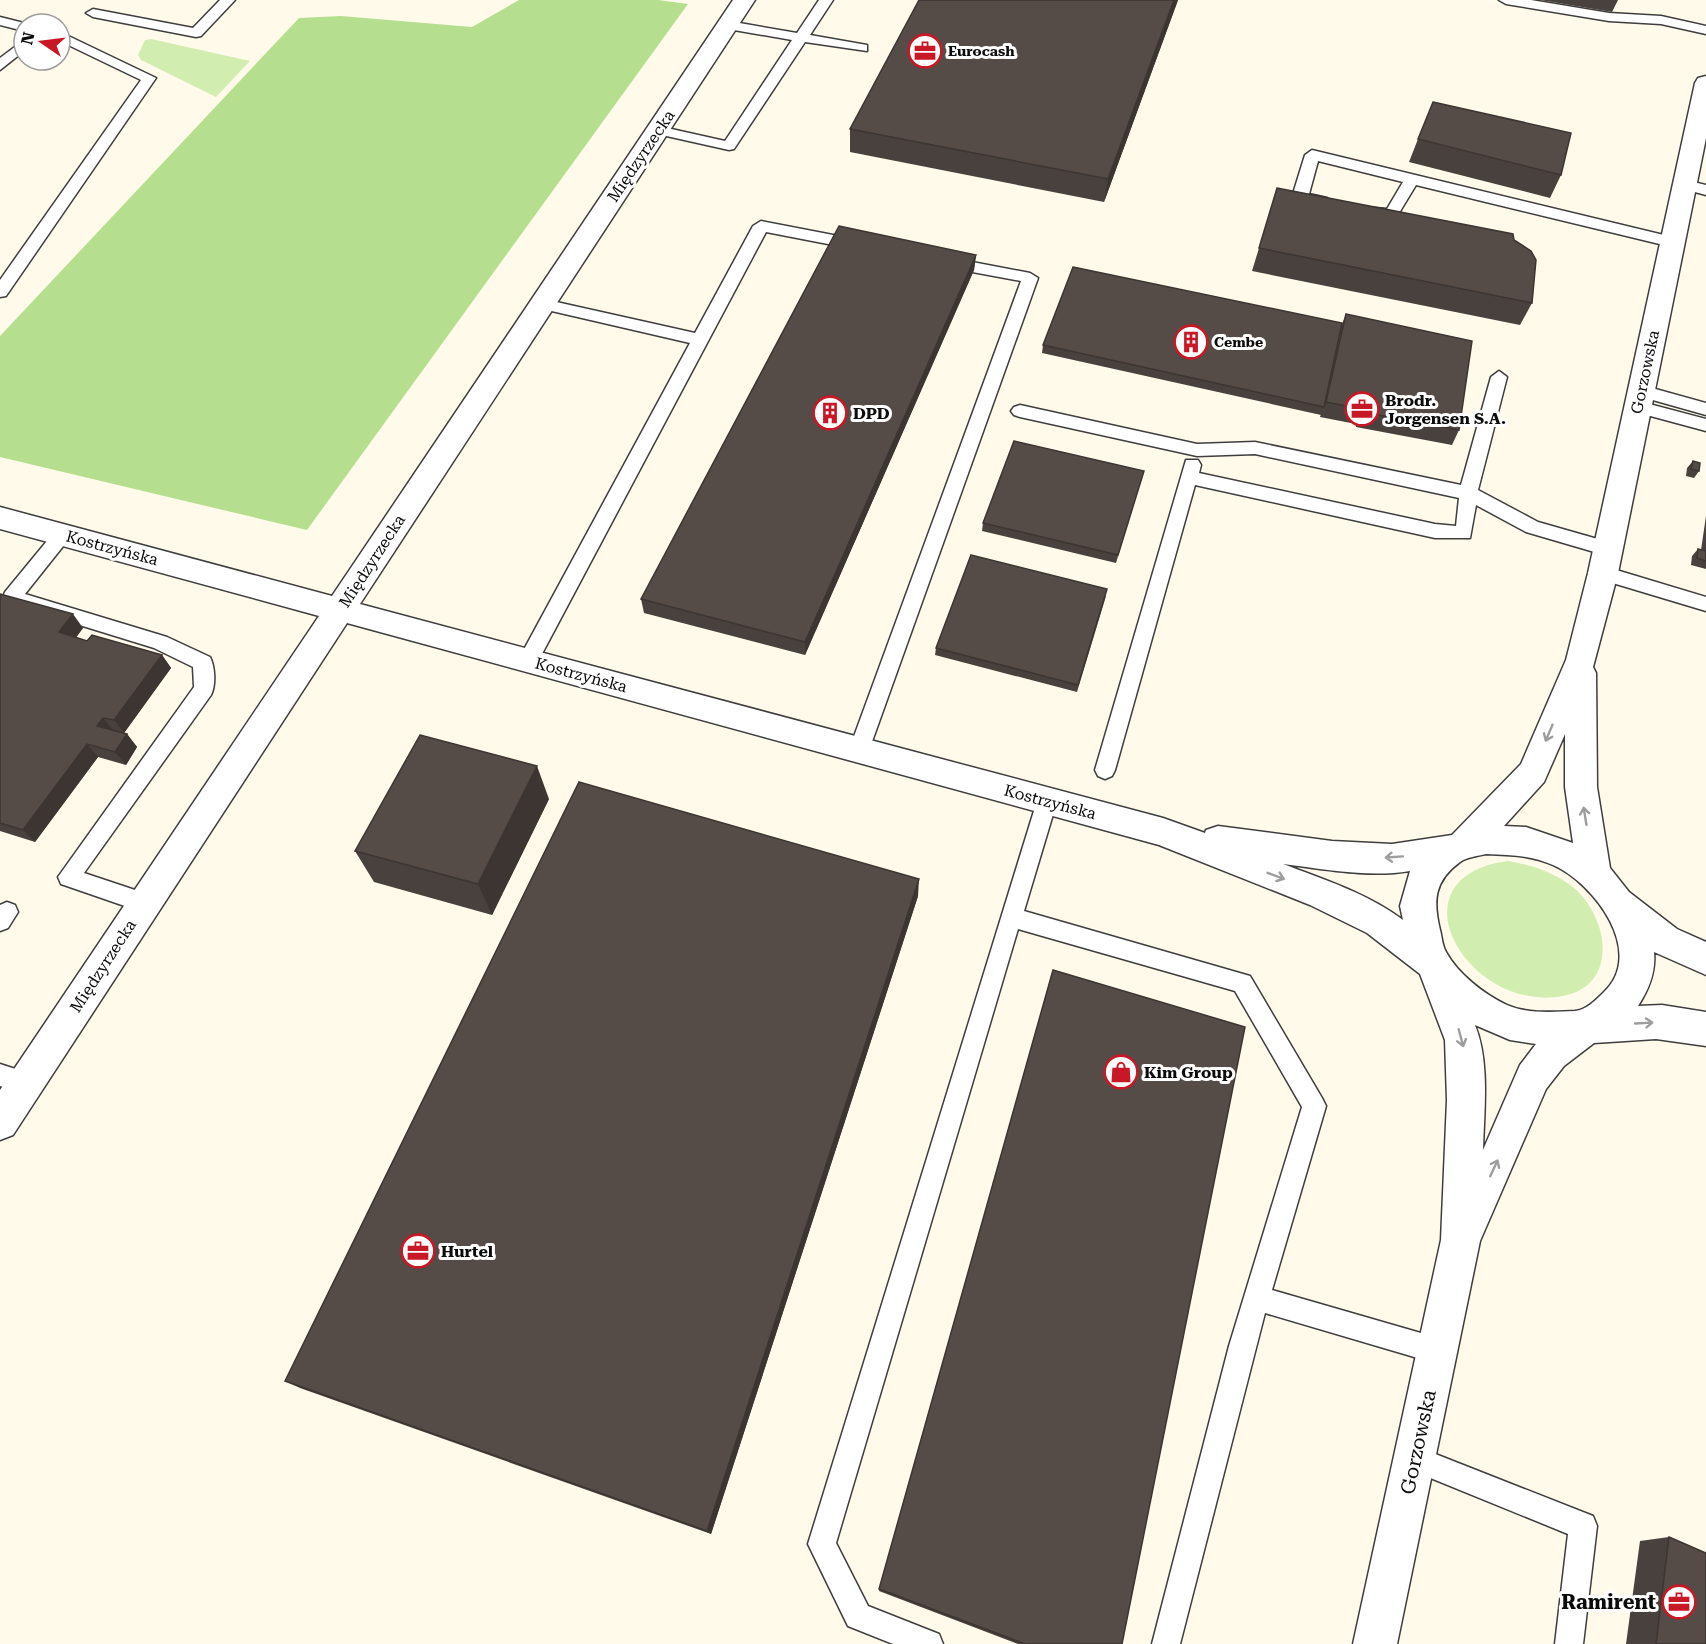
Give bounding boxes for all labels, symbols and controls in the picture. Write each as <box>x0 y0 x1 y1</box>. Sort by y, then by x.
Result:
north arrow <box>12 12 72 72</box>
text: N <box>17 30 39 47</box>
office icon: Eurocash <box>907 33 943 69</box>
place label: Eurocash <box>948 43 1015 59</box>
street label: Międzyrzecka <box>603 106 679 206</box>
building icon: Cembe <box>1173 324 1209 360</box>
street label: Gorzowska <box>1627 328 1663 416</box>
place label: Cembe <box>1214 334 1263 350</box>
office icon: Brodr. Jorgensen S.A. <box>1344 391 1380 427</box>
place label: Brodr. Jorgensen S.A. <box>1385 391 1506 428</box>
building icon: DPD <box>812 395 848 431</box>
place label: DPD <box>853 404 890 423</box>
street label: Międzyrzecka <box>335 511 409 611</box>
street label: Kostrzyńska <box>64 527 160 570</box>
street label: Kostrzyńska <box>533 654 629 697</box>
one-way arrow <box>1543 723 1554 741</box>
street label: Kostrzyńska <box>1002 781 1098 824</box>
one-way arrow <box>1579 806 1590 826</box>
one-way arrow <box>1385 852 1404 863</box>
one-way arrow <box>1266 872 1285 883</box>
street label: Międzyrzecka <box>66 916 140 1016</box>
one-way arrow <box>1633 1017 1653 1028</box>
one-way arrow <box>1455 1028 1467 1047</box>
shop icon: Kim Group <box>1103 1054 1139 1090</box>
place label: Kim Group <box>1144 1063 1233 1082</box>
one-way arrow <box>1489 1159 1501 1177</box>
office icon: Hurtel <box>400 1233 436 1269</box>
place label: Hurtel <box>441 1242 494 1261</box>
street label: Gorzowska <box>1395 1387 1441 1497</box>
office icon: Ramirent <box>1661 1584 1697 1620</box>
place label: Ramirent <box>1561 1590 1656 1614</box>

